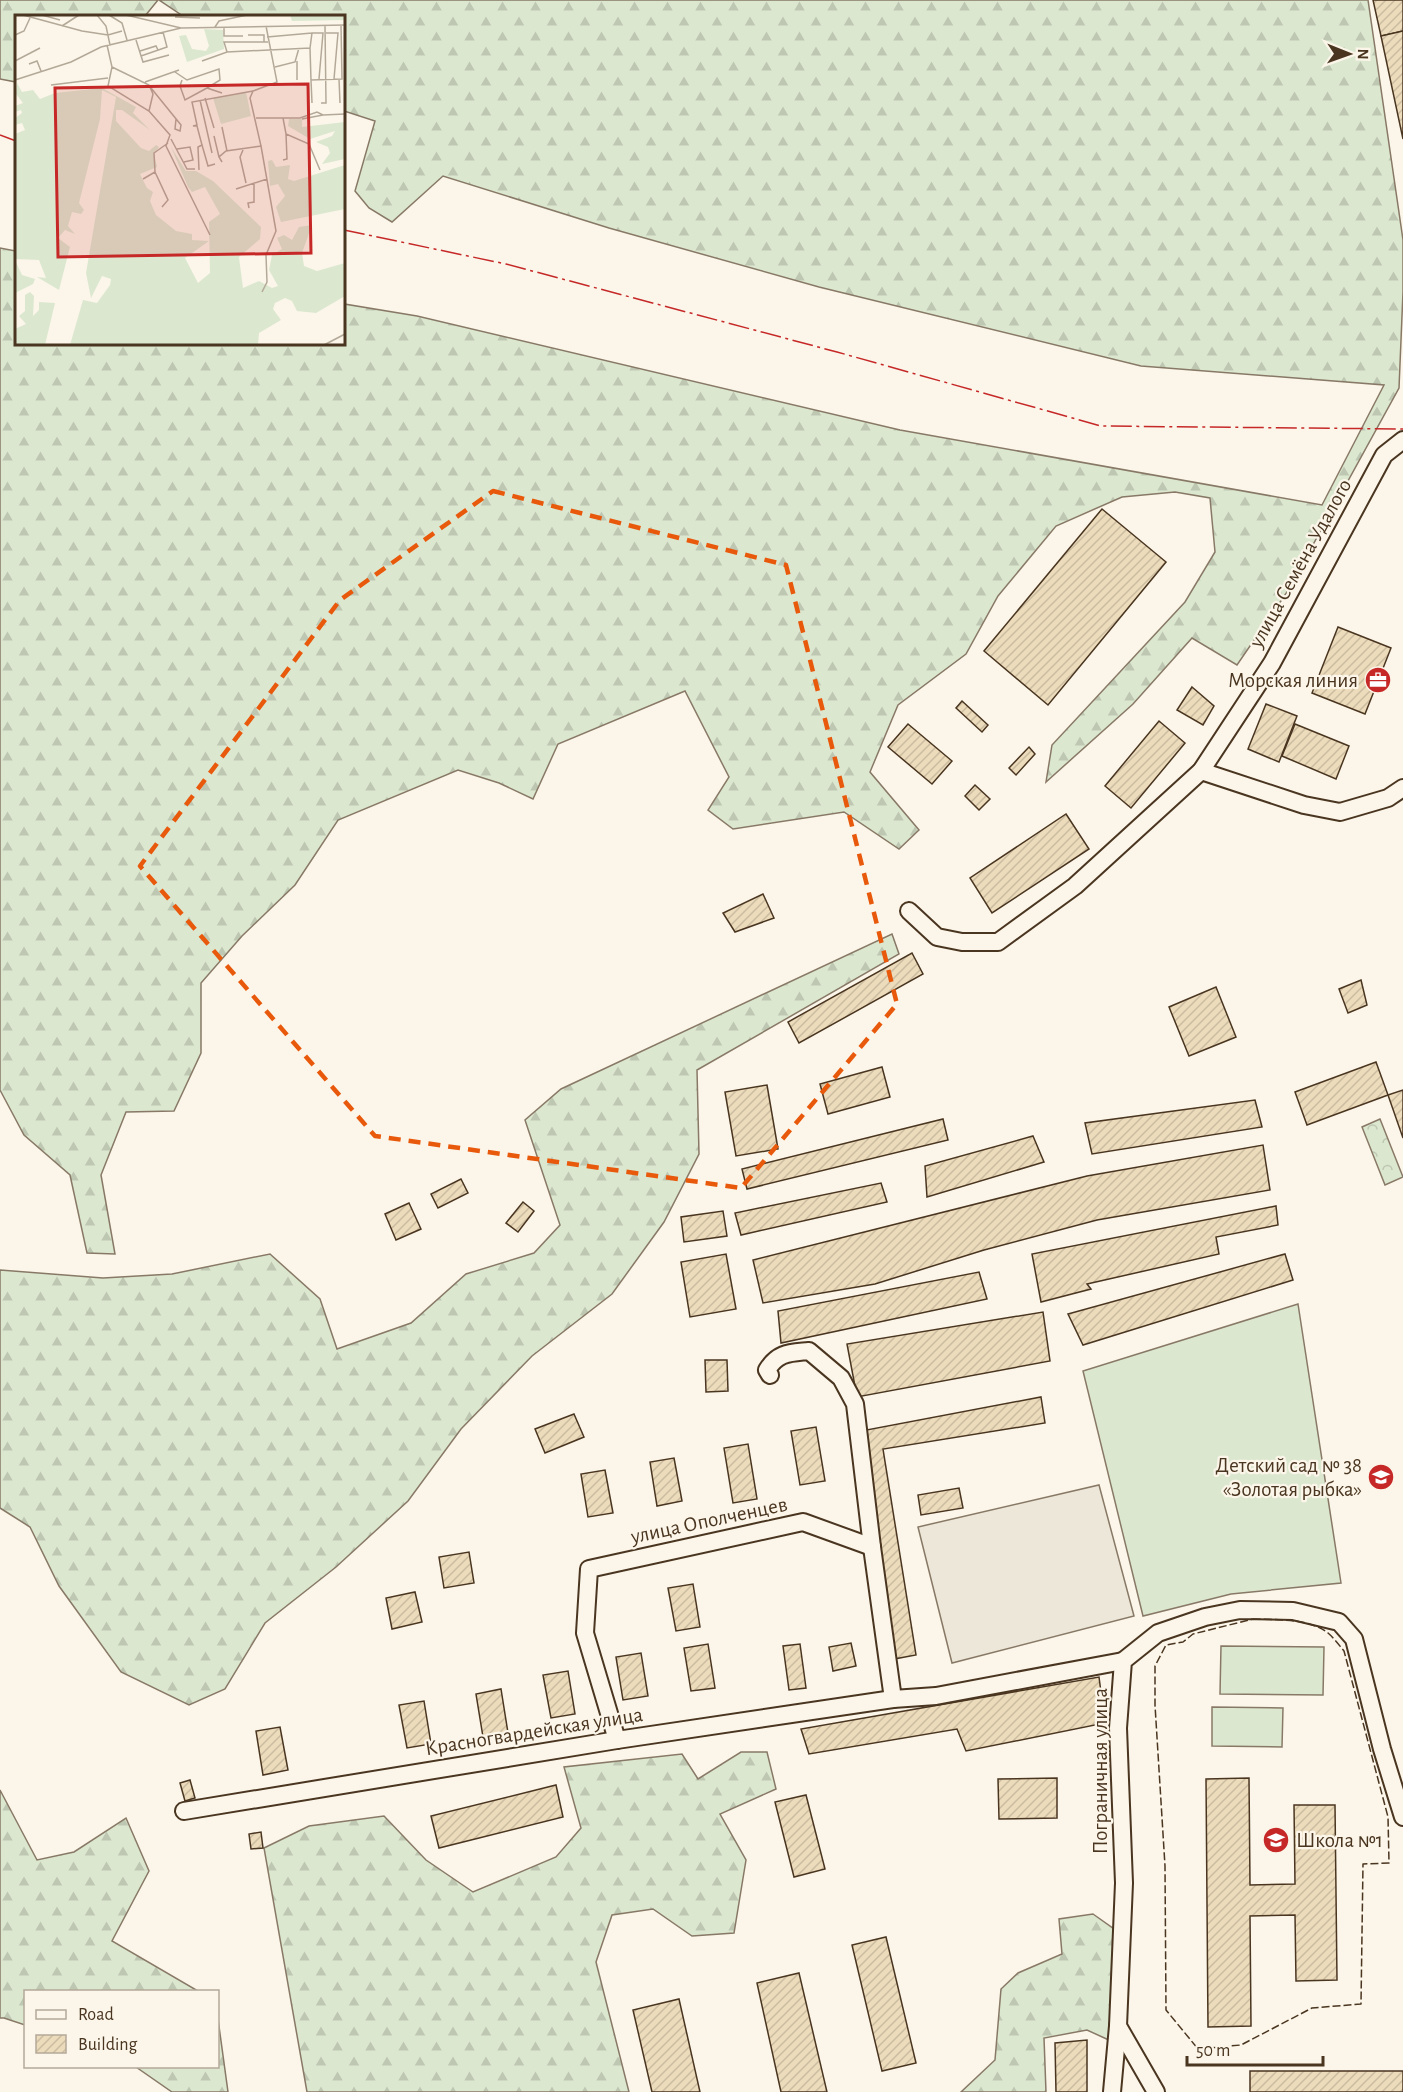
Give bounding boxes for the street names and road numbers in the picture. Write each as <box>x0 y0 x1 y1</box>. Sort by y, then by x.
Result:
street label: улица Семёна Удалого <box>1245 476 1355 652</box>
street label: улица Ополченцев <box>628 1494 789 1548</box>
street label: Пограничная улица <box>1090 1687 1111 1854</box>
street label: Красногвардейская улица <box>424 1704 645 1759</box>

